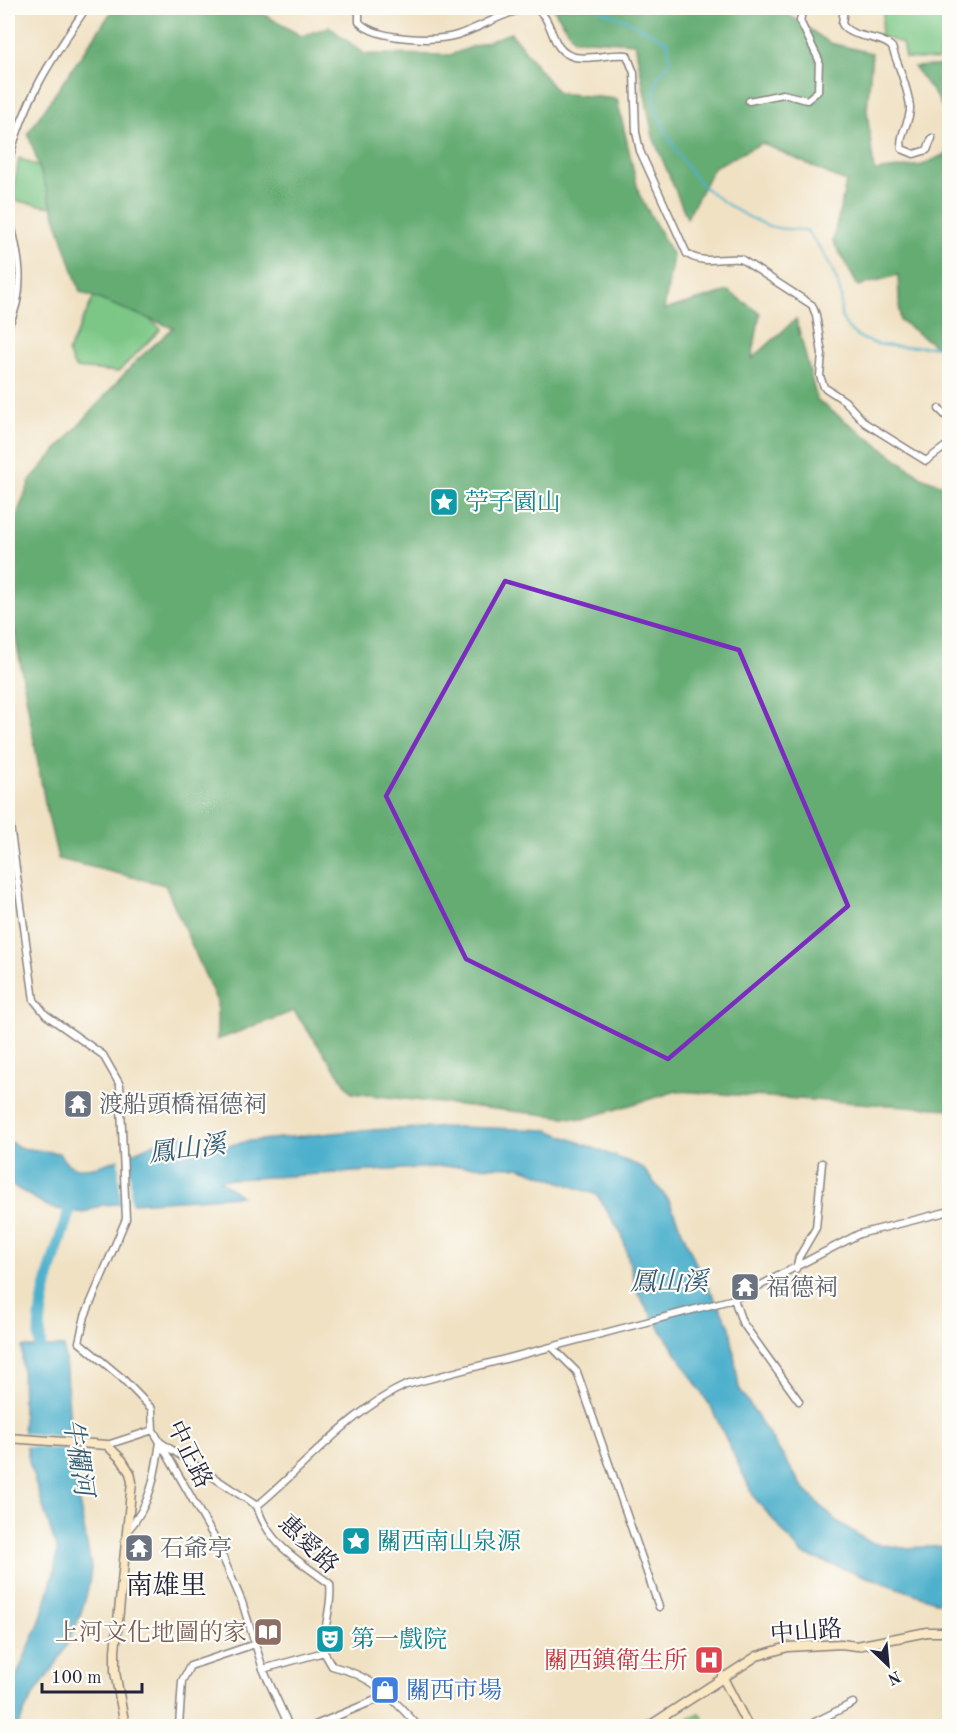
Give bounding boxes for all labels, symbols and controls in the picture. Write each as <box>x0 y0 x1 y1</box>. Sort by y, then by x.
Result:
place icon: 苧子園山 <box>428 486 460 518</box>
place label: 苧子園山 <box>465 489 561 516</box>
temple icon: 渡船頭橋福德祠 <box>62 1088 94 1120</box>
place label: 渡船頭橋福德祠 <box>99 1091 267 1118</box>
water label: 鳳山溪 <box>147 1130 231 1168</box>
water label: 鳳山溪 <box>630 1268 711 1296</box>
temple icon: 福德祠 <box>729 1271 761 1303</box>
place label: 福德祠 <box>766 1274 838 1301</box>
water label: 牛欄河 <box>58 1416 99 1502</box>
street label: 中正路 <box>162 1416 217 1492</box>
street label: 惠愛路 <box>273 1510 344 1579</box>
place icon: 關西南山泉源 <box>340 1525 372 1557</box>
place label: 關西南山泉源 <box>377 1528 521 1555</box>
temple icon: 石爺亭 <box>123 1532 155 1564</box>
place label: 石爺亭 <box>160 1535 232 1562</box>
district label: 南雄里 <box>126 1571 207 1600</box>
street label: 中山路 <box>769 1615 843 1648</box>
library icon: 上河文化地圖的家 <box>252 1616 284 1648</box>
place label: 上河文化地圖的家 <box>55 1619 247 1646</box>
theatre icon: 第一戲院 <box>314 1623 346 1655</box>
place label: 第一戲院 <box>351 1626 447 1653</box>
north arrow <box>858 1635 918 1695</box>
hospital icon: 關西鎮衛生所 <box>693 1644 725 1676</box>
place label: 關西鎮衛生所 <box>544 1647 688 1674</box>
scale bar <box>42 1656 142 1694</box>
text: N <box>884 1667 903 1687</box>
text: 100 m <box>51 1669 102 1687</box>
shop icon: 關西市場 <box>369 1674 401 1706</box>
place label: 關西市場 <box>406 1677 502 1704</box>

